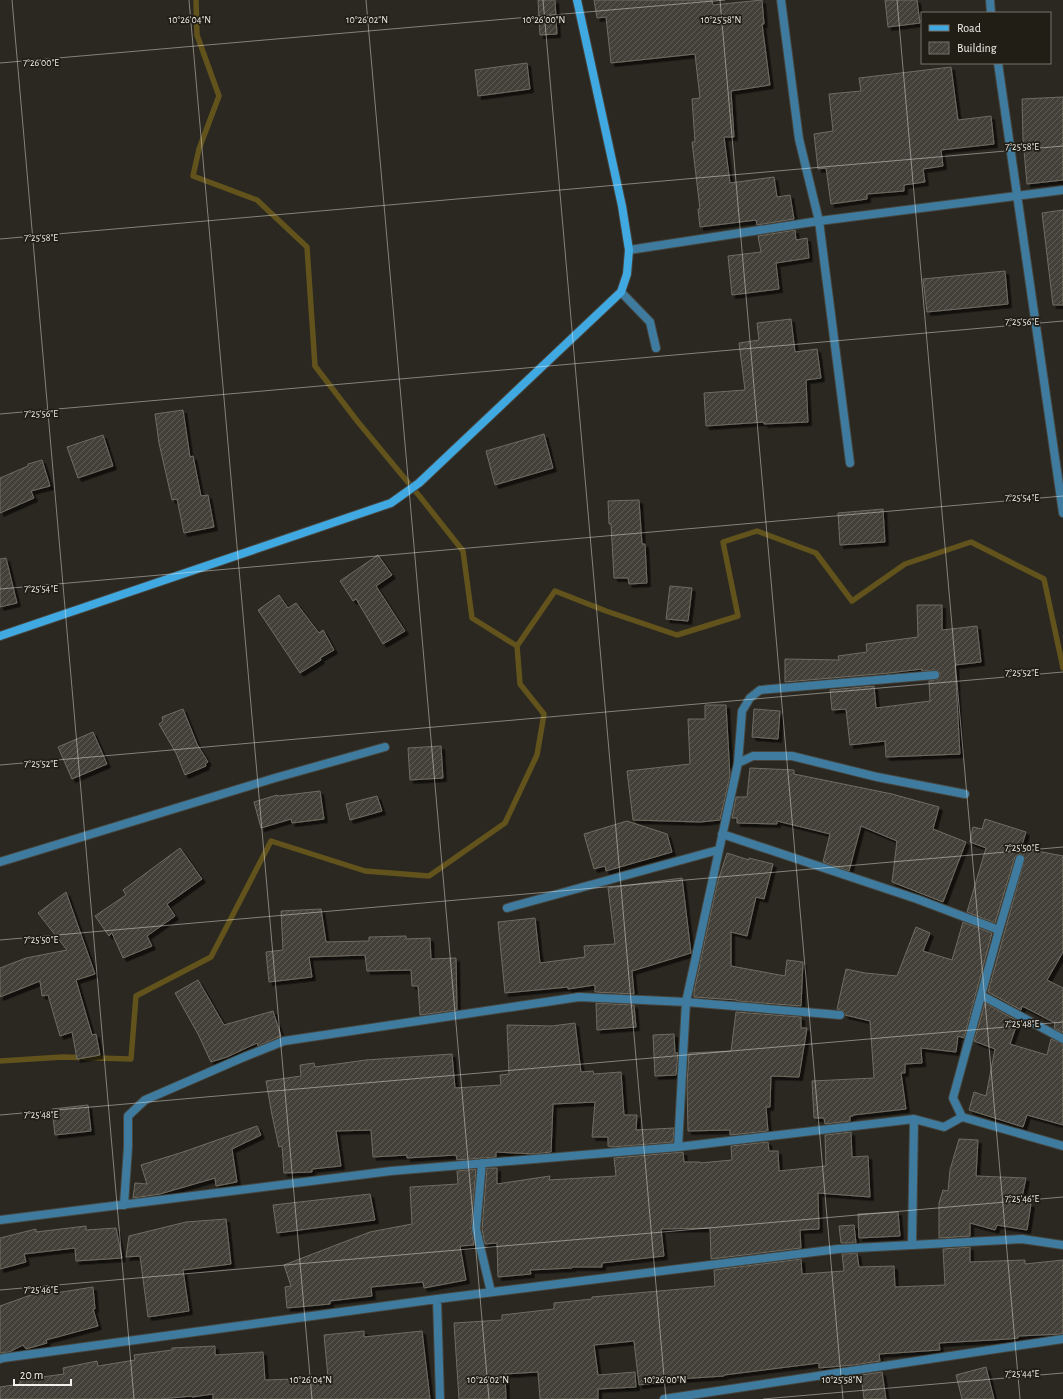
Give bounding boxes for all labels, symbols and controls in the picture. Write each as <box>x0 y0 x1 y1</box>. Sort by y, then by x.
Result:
legend <box>921 12 1051 64</box>
text: 10°26'04"N <box>169 15 211 25</box>
text: 10°26'02"N <box>346 15 388 25</box>
text: 10°26'00"N <box>523 15 565 25</box>
text: 10°25'58"N <box>701 15 741 25</box>
text: Road <box>957 22 981 34</box>
text: Building <box>957 42 997 54</box>
text: 7°26'00"E <box>23 58 59 68</box>
text: 7°25'58"E <box>1005 142 1039 152</box>
text: 7°25'58"E <box>24 233 58 243</box>
text: 7°25'56"E <box>1005 317 1039 327</box>
text: 7°25'56"E <box>24 409 58 419</box>
text: 7°25'54"E <box>1005 493 1039 503</box>
text: 7°25'54"E <box>24 584 58 594</box>
text: 7°25'52"E <box>1005 668 1039 678</box>
text: 7°25'52"E <box>24 759 58 769</box>
text: 7°25'50"E <box>1005 843 1039 853</box>
text: 7°25'50"E <box>24 935 58 945</box>
text: 7°25'48"E <box>1005 1019 1040 1029</box>
text: 7°25'48"E <box>24 1110 59 1120</box>
text: 7°25'46"E <box>1005 1194 1039 1204</box>
text: 7°25'46"E <box>24 1285 58 1295</box>
scale bar <box>14 1361 71 1387</box>
text: 20 m <box>20 1369 43 1381</box>
text: 7°25'44"E <box>1005 1369 1040 1379</box>
text: 10°26'04"N <box>290 1375 332 1385</box>
text: 10°26'02"N <box>467 1375 509 1385</box>
text: 10°26'00"N <box>644 1375 686 1385</box>
text: 10°25'58"N <box>822 1375 862 1385</box>

